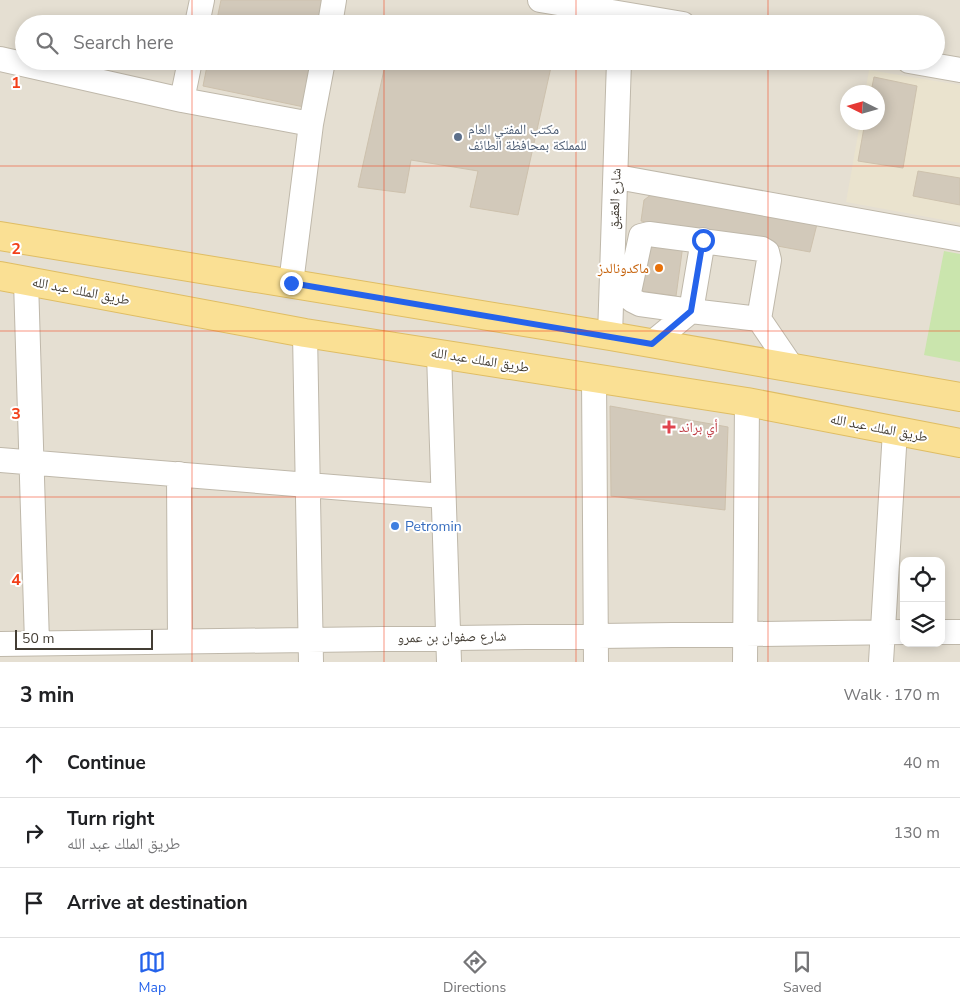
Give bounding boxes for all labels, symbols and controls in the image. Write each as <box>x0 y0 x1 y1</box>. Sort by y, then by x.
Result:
search box <box>15 15 945 70</box>
icon: search <box>33 29 61 57</box>
text: Search here <box>73 30 174 56</box>
text: 1 <box>11 72 21 94</box>
north arrow <box>840 85 885 130</box>
place label: مكتب المفتي العام للمملكة بمحافظة الطائف <box>468 120 587 155</box>
marker: مكتب المفتي العام للمملكة بمحافظة الطائف <box>452 131 464 143</box>
street label: شارع العقيق <box>604 168 626 230</box>
route start <box>692 229 715 252</box>
text: 2 <box>11 238 21 260</box>
place label: ماكدونالدز <box>597 259 649 278</box>
marker: ماكدونالدز <box>653 262 665 274</box>
street label: طريق الملك عبد الله <box>31 272 131 310</box>
route end <box>280 272 303 295</box>
street label: طريق الملك عبد الله <box>430 343 530 377</box>
text: 3 <box>11 403 21 425</box>
street label: طريق الملك عبد الله <box>829 409 929 447</box>
place label: أي براند <box>679 418 718 438</box>
marker: أي براند <box>663 421 675 433</box>
place label: Petromin <box>405 517 462 536</box>
marker: Petromin <box>389 520 401 532</box>
map controls <box>900 557 945 647</box>
button: locate <box>900 557 945 602</box>
text: 4 <box>11 569 21 591</box>
button: layers <box>900 602 945 647</box>
scale bar <box>15 627 152 650</box>
street label: شارع صفوان بن عمرو <box>397 627 507 647</box>
text: 50 m <box>22 629 54 648</box>
text: 3 min <box>20 681 74 709</box>
text: Walk · 170 m <box>844 684 940 706</box>
icon: ahead <box>20 749 48 777</box>
text: Continue <box>67 750 146 776</box>
text: 40 m <box>903 752 940 774</box>
text: Turn right <box>67 806 154 832</box>
icon: right <box>20 819 48 847</box>
text: 130 m <box>893 822 940 844</box>
text: طريق الملك عبد الله <box>67 833 180 855</box>
icon: arrive <box>20 889 48 917</box>
text: Arrive at destination <box>67 890 248 916</box>
tab: Map <box>138 948 166 997</box>
tab: Directions <box>443 948 506 997</box>
tab: Saved <box>783 948 822 997</box>

